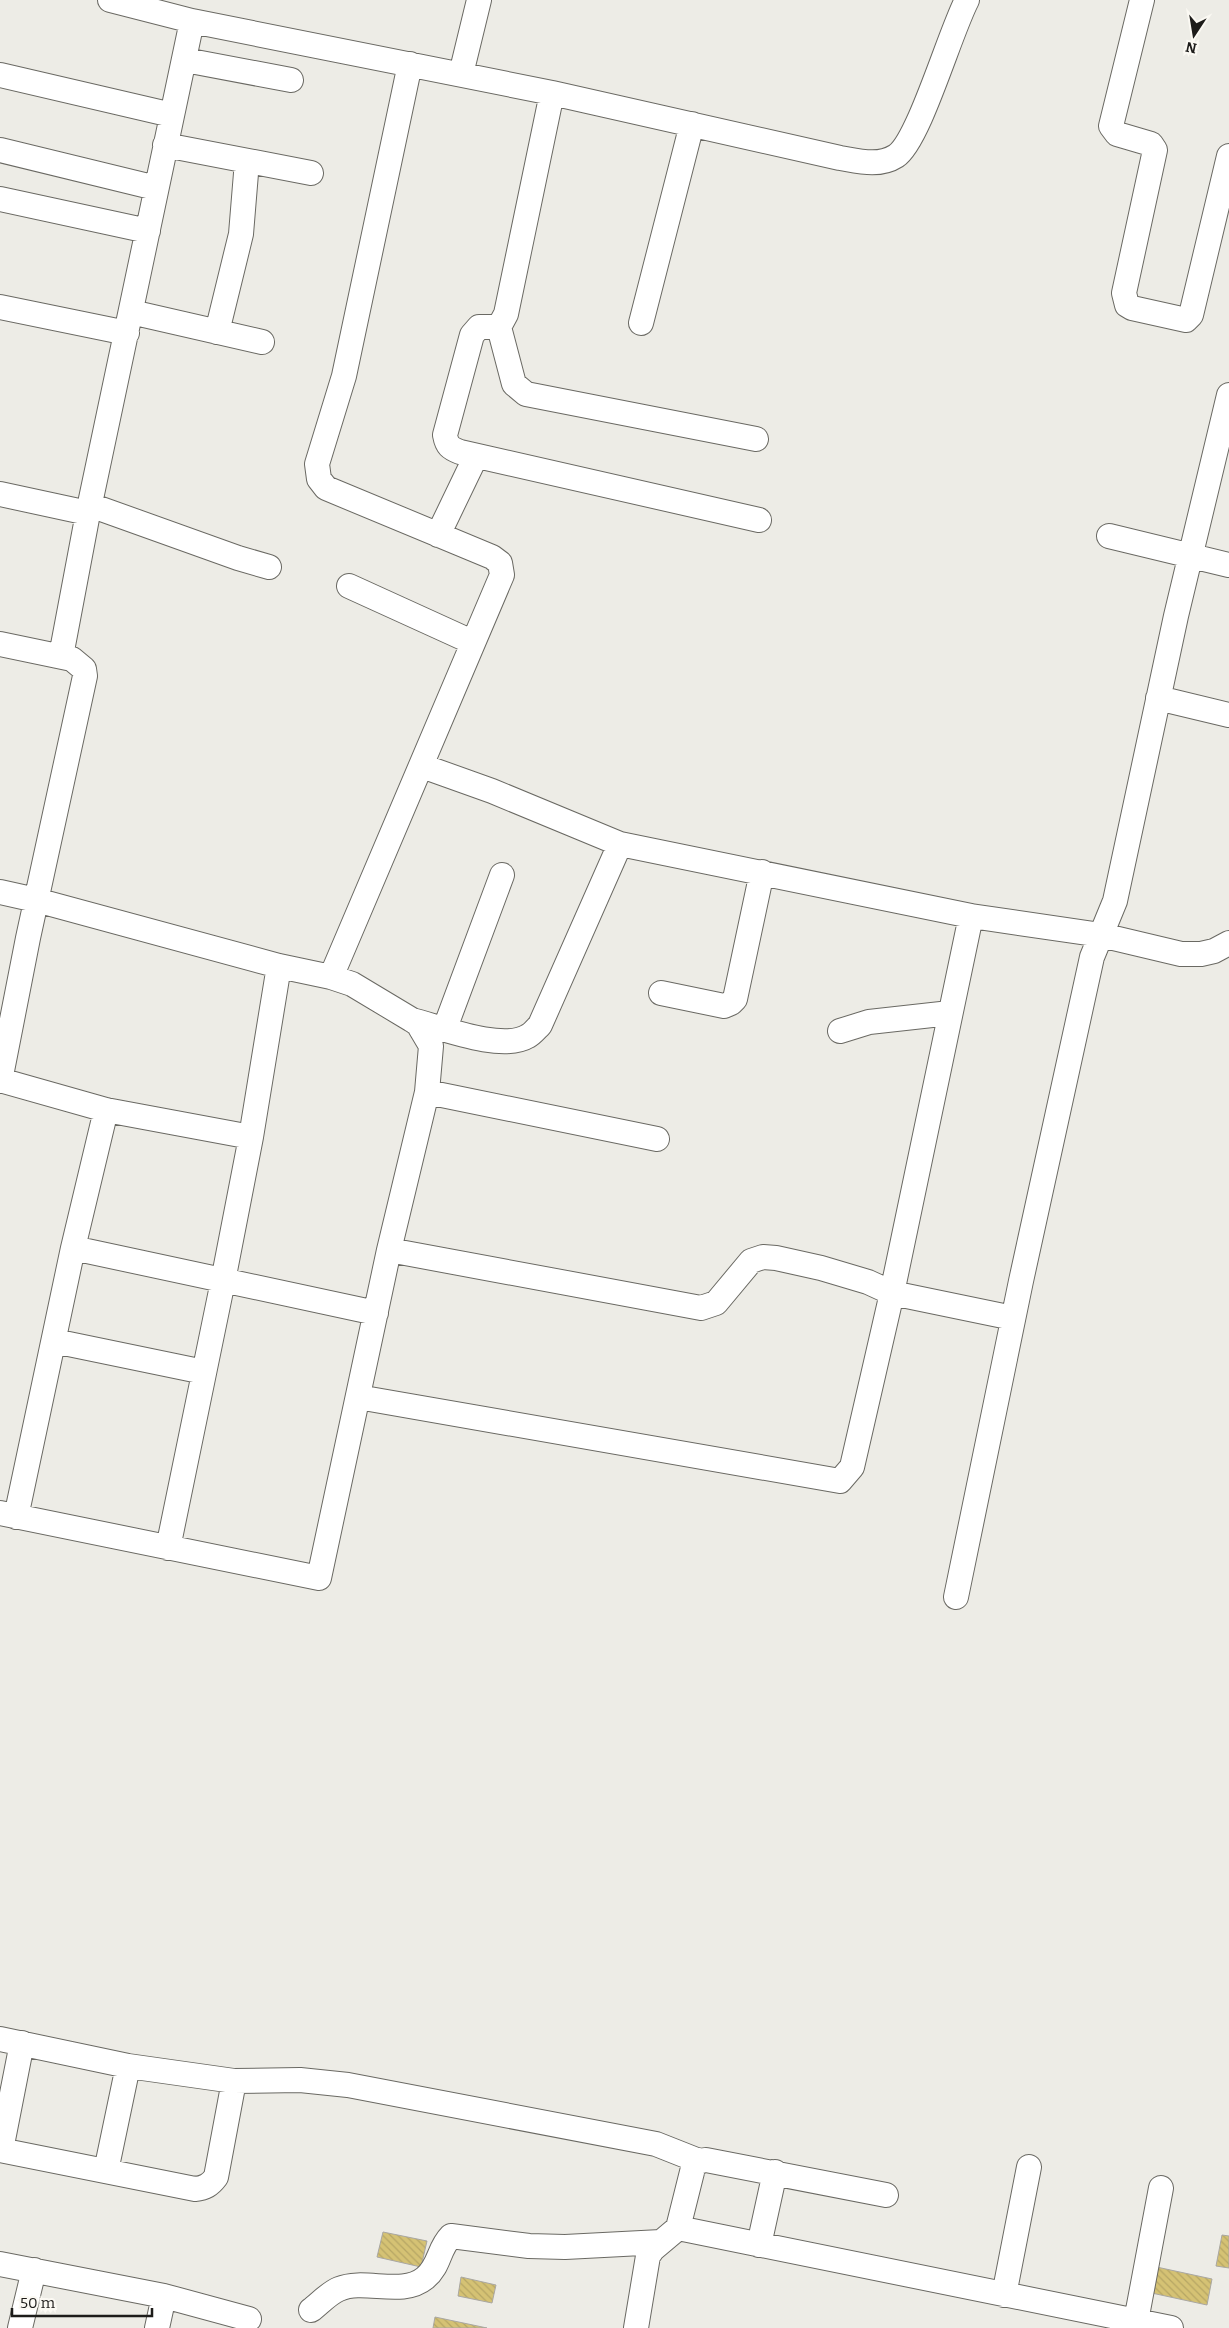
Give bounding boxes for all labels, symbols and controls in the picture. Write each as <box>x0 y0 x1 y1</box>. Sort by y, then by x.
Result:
north arrow <box>1169 10 1219 60</box>
text: N <box>1184 38 1198 57</box>
scale bar <box>12 2286 152 2318</box>
text: 50 m <box>20 2294 56 2312</box>

